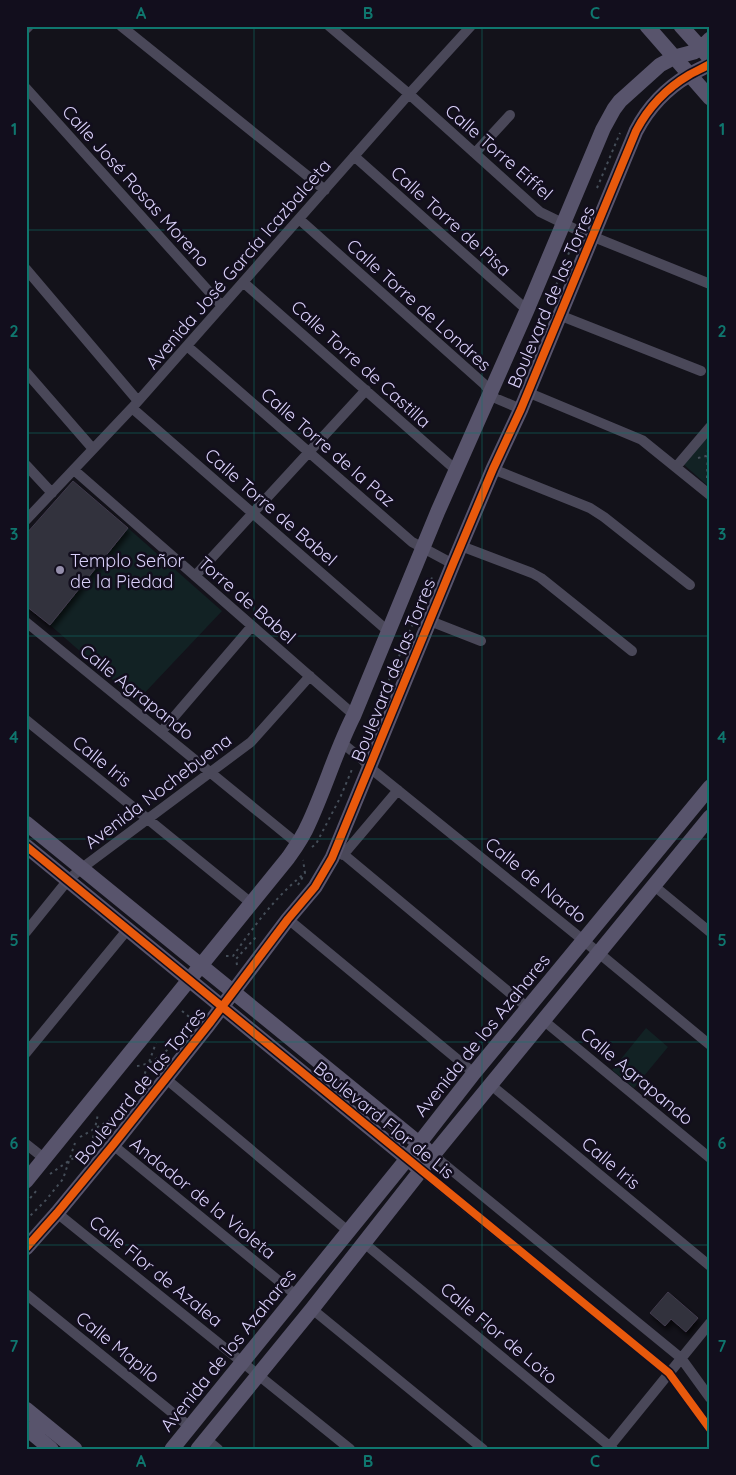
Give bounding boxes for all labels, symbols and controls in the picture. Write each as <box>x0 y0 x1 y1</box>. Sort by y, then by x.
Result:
text: A <box>136 3 147 23</box>
text: B <box>363 3 373 23</box>
text: C <box>590 3 600 23</box>
street label: Calle Torre Eiffel <box>440 99 558 205</box>
street label: Calle José Rosas Moreno <box>57 100 215 272</box>
text: 1 <box>11 119 17 139</box>
text: 1 <box>719 119 725 139</box>
street label: Avenida José García Icazbalceta <box>140 154 336 374</box>
street label: Calle Torre de Pisa <box>386 161 516 281</box>
street label: Boulevard de las Torres <box>502 202 600 392</box>
street label: Calle Torre de Londres <box>342 234 496 376</box>
street label: Calle Torre de Castilla <box>286 295 436 433</box>
text: 2 <box>9 321 19 341</box>
text: 2 <box>717 321 727 341</box>
street label: Calle Torre de la Paz <box>256 383 400 511</box>
street label: Calle Torre de Babel <box>200 443 342 571</box>
text: 3 <box>10 524 18 544</box>
text: 3 <box>718 524 726 544</box>
place label: Templo Señor de la Piedad <box>70 549 185 593</box>
street label: Torre de Babel <box>193 551 301 649</box>
marker: Templo Señor de la Piedad <box>54 564 66 576</box>
street label: Boulevard de las Torres <box>346 575 440 765</box>
street label: Calle Agrapando <box>75 639 199 745</box>
text: 4 <box>9 727 19 747</box>
text: 4 <box>717 727 727 747</box>
street label: Avenida Nochebuena <box>80 728 236 854</box>
street label: Calle Iris <box>68 730 136 792</box>
street label: Calle de Nardo <box>481 832 591 928</box>
text: 5 <box>9 930 19 950</box>
text: 5 <box>717 930 727 950</box>
street label: Avenida de los Azahares <box>409 949 555 1121</box>
street label: Boulevard de las Torres <box>69 1003 211 1169</box>
street label: Calle Agrapando <box>576 1022 698 1130</box>
street label: Boulevard Flor de Lis <box>309 1056 459 1184</box>
street label: Andador de la Violeta <box>125 1132 281 1264</box>
street label: Calle Iris <box>577 1132 645 1194</box>
text: 6 <box>10 1133 19 1153</box>
text: 6 <box>718 1133 727 1153</box>
street label: Calle Flor de Azalea <box>85 1210 227 1332</box>
street label: Avenida de los Azahares <box>155 1264 301 1436</box>
street label: Calle Flor de Loto <box>436 1277 562 1389</box>
street label: Calle Mapilo <box>71 1306 165 1388</box>
text: 7 <box>10 1336 19 1356</box>
text: 7 <box>718 1336 727 1356</box>
text: A <box>136 1451 147 1471</box>
text: B <box>363 1451 373 1471</box>
text: C <box>590 1451 600 1471</box>

